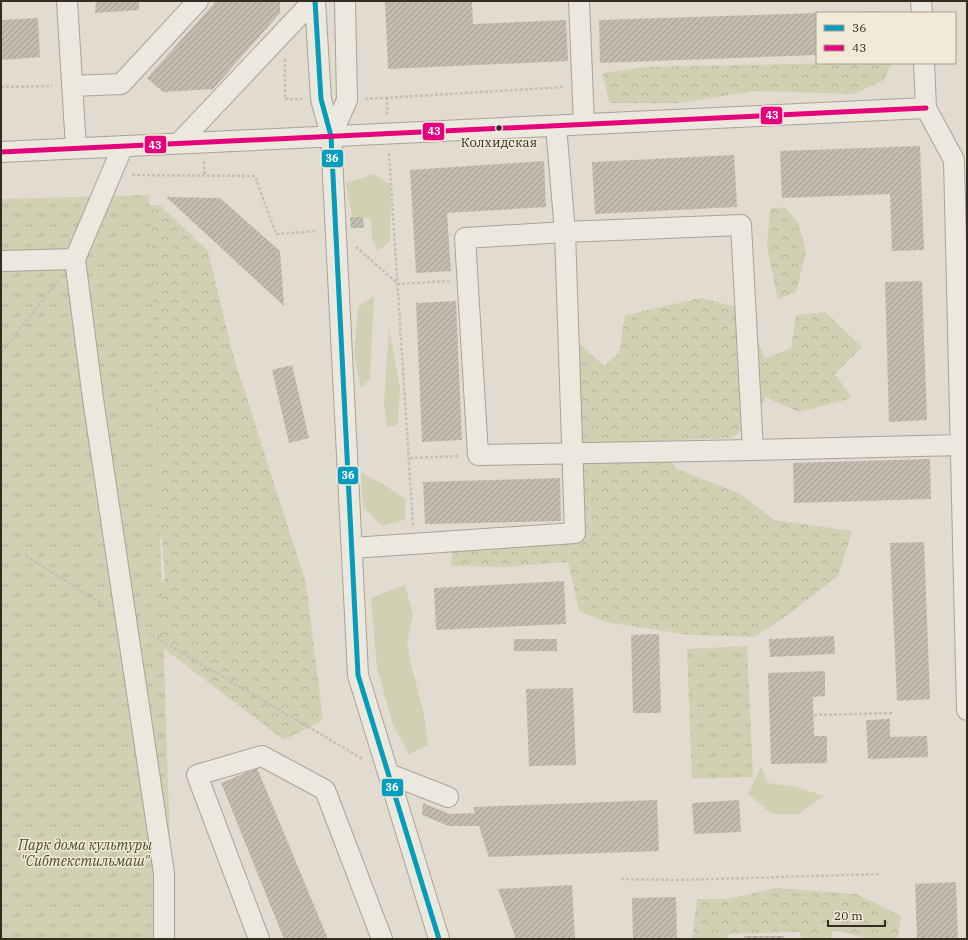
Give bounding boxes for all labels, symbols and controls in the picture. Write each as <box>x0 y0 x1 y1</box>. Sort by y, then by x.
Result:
legend <box>816 12 956 64</box>
text: 36 <box>852 20 866 35</box>
text: 43 <box>852 40 866 55</box>
line badge: 43 <box>760 106 783 125</box>
text: 43 <box>765 108 779 122</box>
line badge: 43 <box>422 122 445 141</box>
marker: Колхидская <box>494 123 504 133</box>
text: 43 <box>427 124 441 138</box>
place label: Колхидская <box>461 134 537 151</box>
line badge: 43 <box>144 135 167 154</box>
text: 43 <box>148 138 162 152</box>
line badge: 36 <box>321 149 344 168</box>
text: 36 <box>325 151 339 165</box>
line badge: 36 <box>337 466 359 485</box>
text: 36 <box>341 468 355 482</box>
line badge: 36 <box>381 778 404 797</box>
text: 36 <box>385 780 399 794</box>
park label: Парк дома культуры "Сибтекстильмаш" <box>17 836 152 870</box>
scale bar <box>828 902 885 928</box>
text: 20 m <box>834 908 863 923</box>

